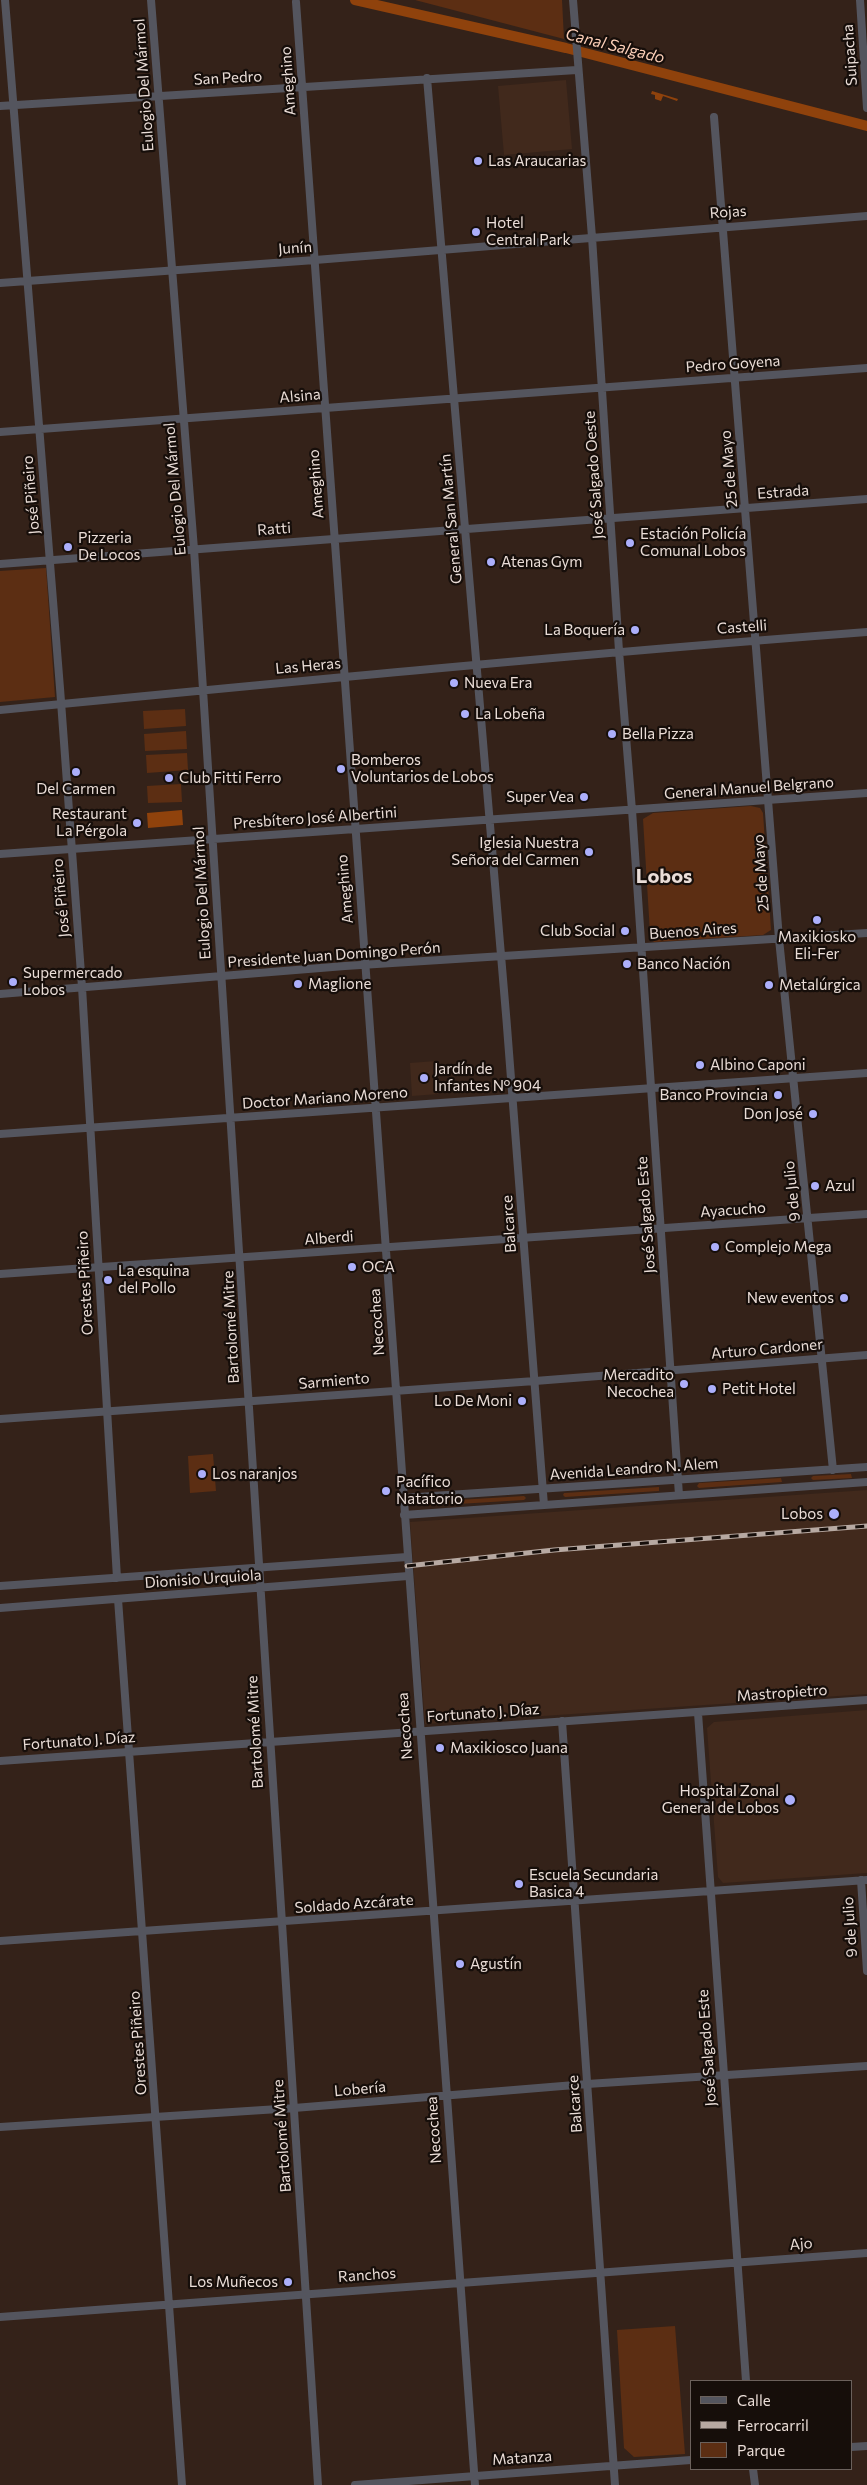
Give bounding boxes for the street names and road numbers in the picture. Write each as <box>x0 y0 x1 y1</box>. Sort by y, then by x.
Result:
street label: Eulogio Del Mármol <box>130 18 158 152</box>
street label: Suipacha <box>839 24 861 86</box>
street label: Ameghino <box>277 46 299 116</box>
street label: San Pedro <box>193 67 263 89</box>
street label: Rojas <box>709 202 747 222</box>
street label: Junín <box>278 238 312 258</box>
street label: Pedro Goyena <box>685 352 781 376</box>
street label: Alsina <box>279 385 321 407</box>
street label: José Salgado Oeste <box>581 410 607 540</box>
street label: Eulogio Del Mármol <box>160 422 190 556</box>
street label: 25 de Mayo <box>717 430 741 508</box>
street label: Ameghino <box>305 449 327 519</box>
street label: General San Martín <box>436 453 466 585</box>
street label: José Piñeiro <box>19 455 43 535</box>
street label: Estrada <box>756 481 810 503</box>
street label: Ratti <box>256 519 292 539</box>
street label: Castelli <box>716 616 768 638</box>
street label: Las Heras <box>274 654 342 678</box>
street label: General Manuel Belgrano <box>663 773 835 803</box>
street label: Presbítero José Albertini <box>232 803 398 833</box>
street label: Eulogio Del Mármol <box>190 826 214 960</box>
street label: 25 de Mayo <box>749 834 773 912</box>
street label: Ameghino <box>333 854 357 924</box>
street label: José Piñeiro <box>49 858 73 938</box>
street label: Buenos Aires <box>649 919 737 943</box>
street label: Presidente Juan Domingo Perón <box>227 939 441 971</box>
street label: Doctor Mariano Moreno <box>242 1083 408 1113</box>
street label: José Salgado Este <box>633 1156 659 1274</box>
street label: 9 de Julio <box>780 1160 804 1222</box>
street label: Balcarce <box>498 1195 520 1253</box>
street label: Ayacucho <box>699 1199 767 1221</box>
street label: Alberdi <box>304 1227 354 1249</box>
street label: Orestes Piñeiro <box>73 1230 97 1336</box>
street label: Bartolomé Mitre <box>219 1270 243 1384</box>
street label: Necochea <box>366 1288 388 1356</box>
street label: Arturo Cardoner <box>710 1335 824 1363</box>
street label: Sarmiento <box>298 1369 370 1393</box>
street label: Avenida Leandro N. Alem <box>549 1454 719 1484</box>
street label: Dionisio Urquiola <box>144 1566 262 1592</box>
street label: Bartolomé Mitre <box>243 1675 267 1789</box>
street label: Mastropietro <box>736 1681 828 1705</box>
street label: Necochea <box>394 1692 416 1760</box>
street label: Fortunato J. Díaz <box>426 1700 540 1726</box>
street label: Fortunato J. Díaz <box>22 1728 136 1754</box>
street label: Soldado Azcárate <box>294 1891 414 1917</box>
street label: 9 de Julio <box>839 1896 861 1958</box>
street label: José Salgado Este <box>694 1989 720 2107</box>
street label: Orestes Piñeiro <box>125 1990 151 2096</box>
street label: Balcarce <box>564 2075 586 2133</box>
street label: Lobería <box>333 2078 387 2100</box>
street label: Bartolomé Mitre <box>269 2079 295 2193</box>
street label: Necochea <box>423 2096 445 2164</box>
street label: Ajo <box>789 2234 813 2254</box>
street label: Ranchos <box>337 2264 397 2286</box>
street label: Matanza <box>491 2447 553 2469</box>

